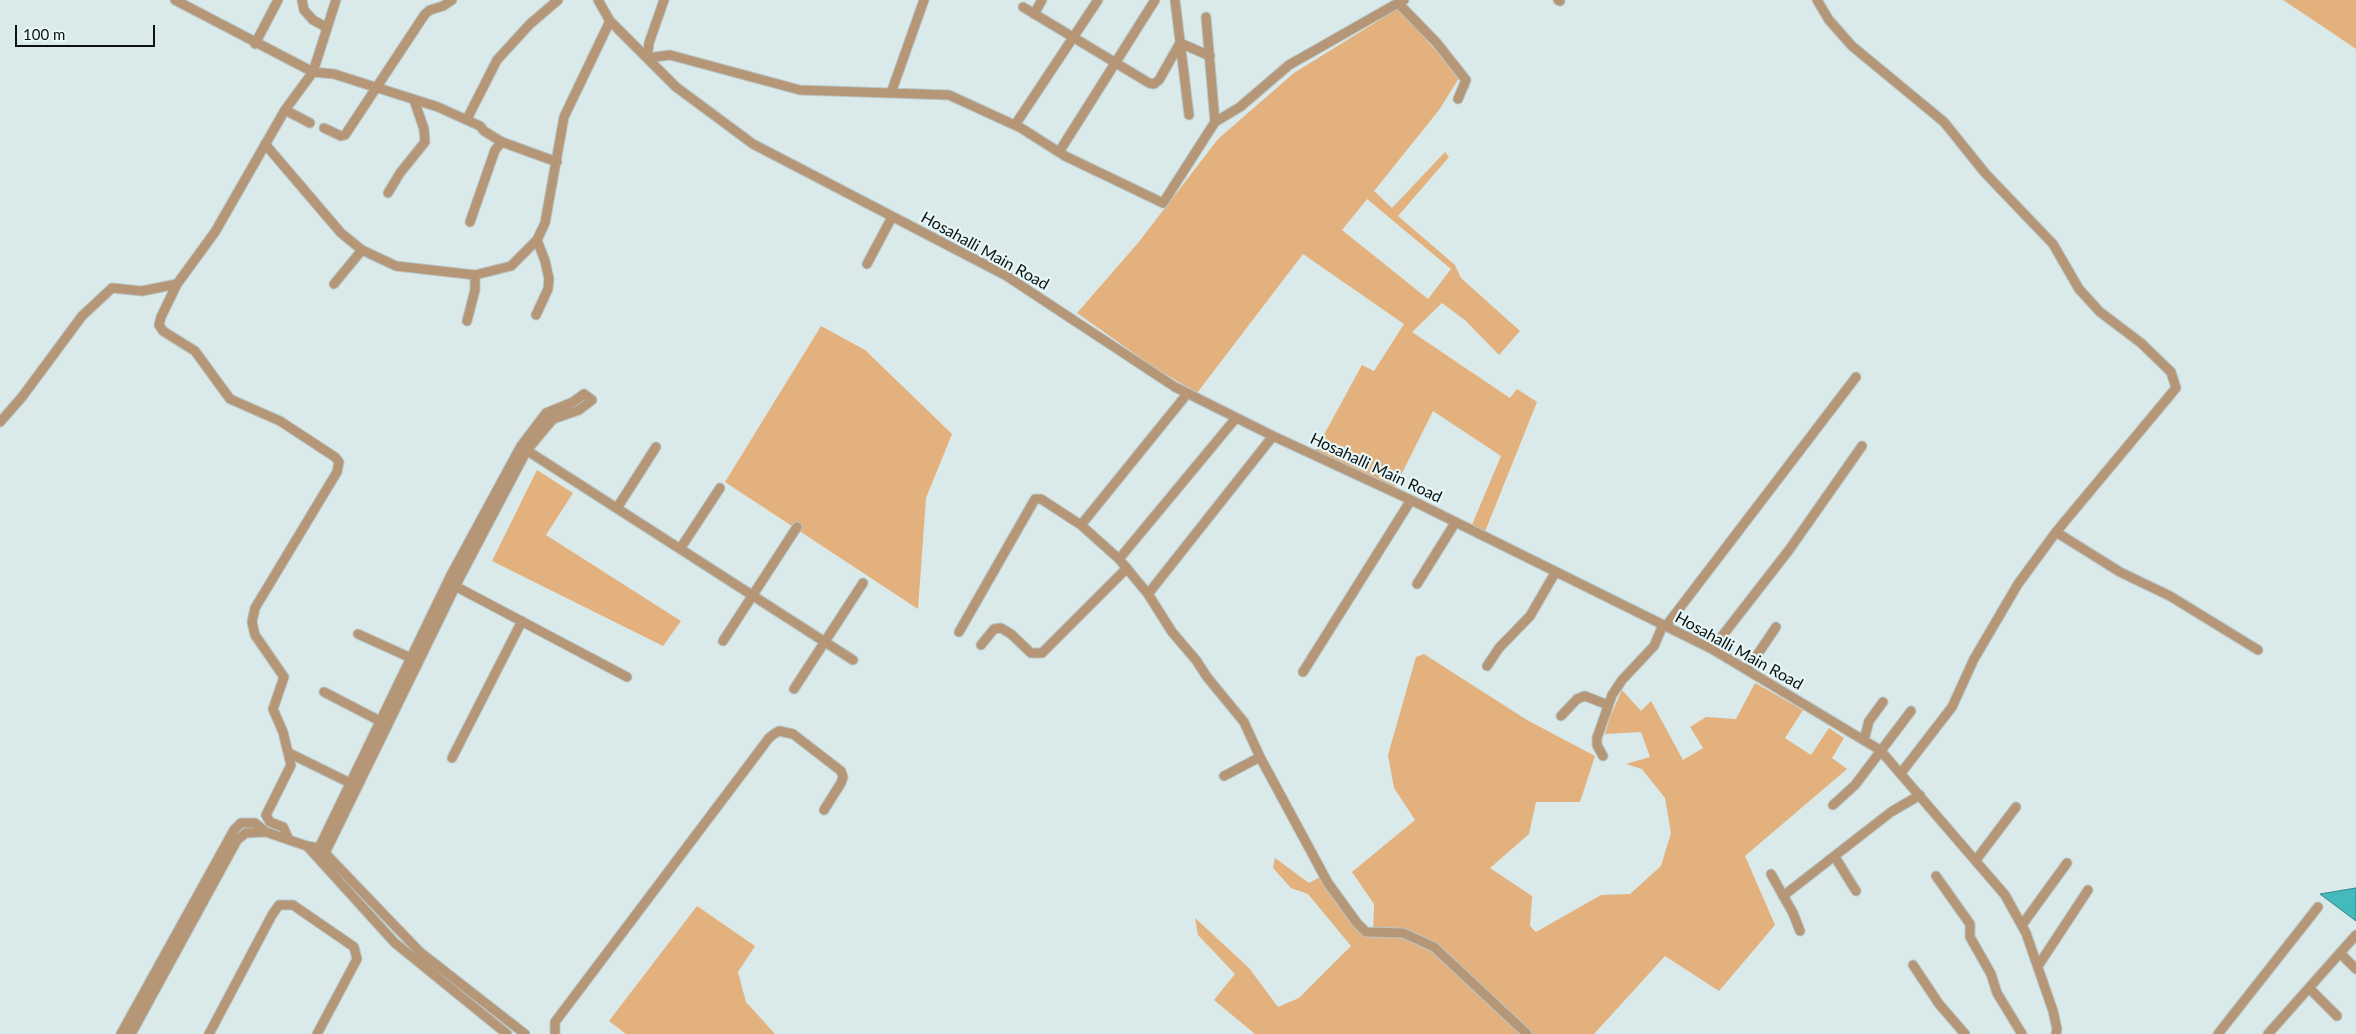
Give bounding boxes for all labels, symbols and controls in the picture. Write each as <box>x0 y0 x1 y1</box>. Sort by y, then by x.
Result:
scale bar <box>18 15 158 47</box>
text: 100 m <box>23 25 65 43</box>
street label: Hosahalli Main Road <box>918 208 1052 294</box>
street label: Hosahalli Main Road <box>1307 429 1445 507</box>
street label: Hosahalli Main Road <box>1672 608 1806 694</box>

